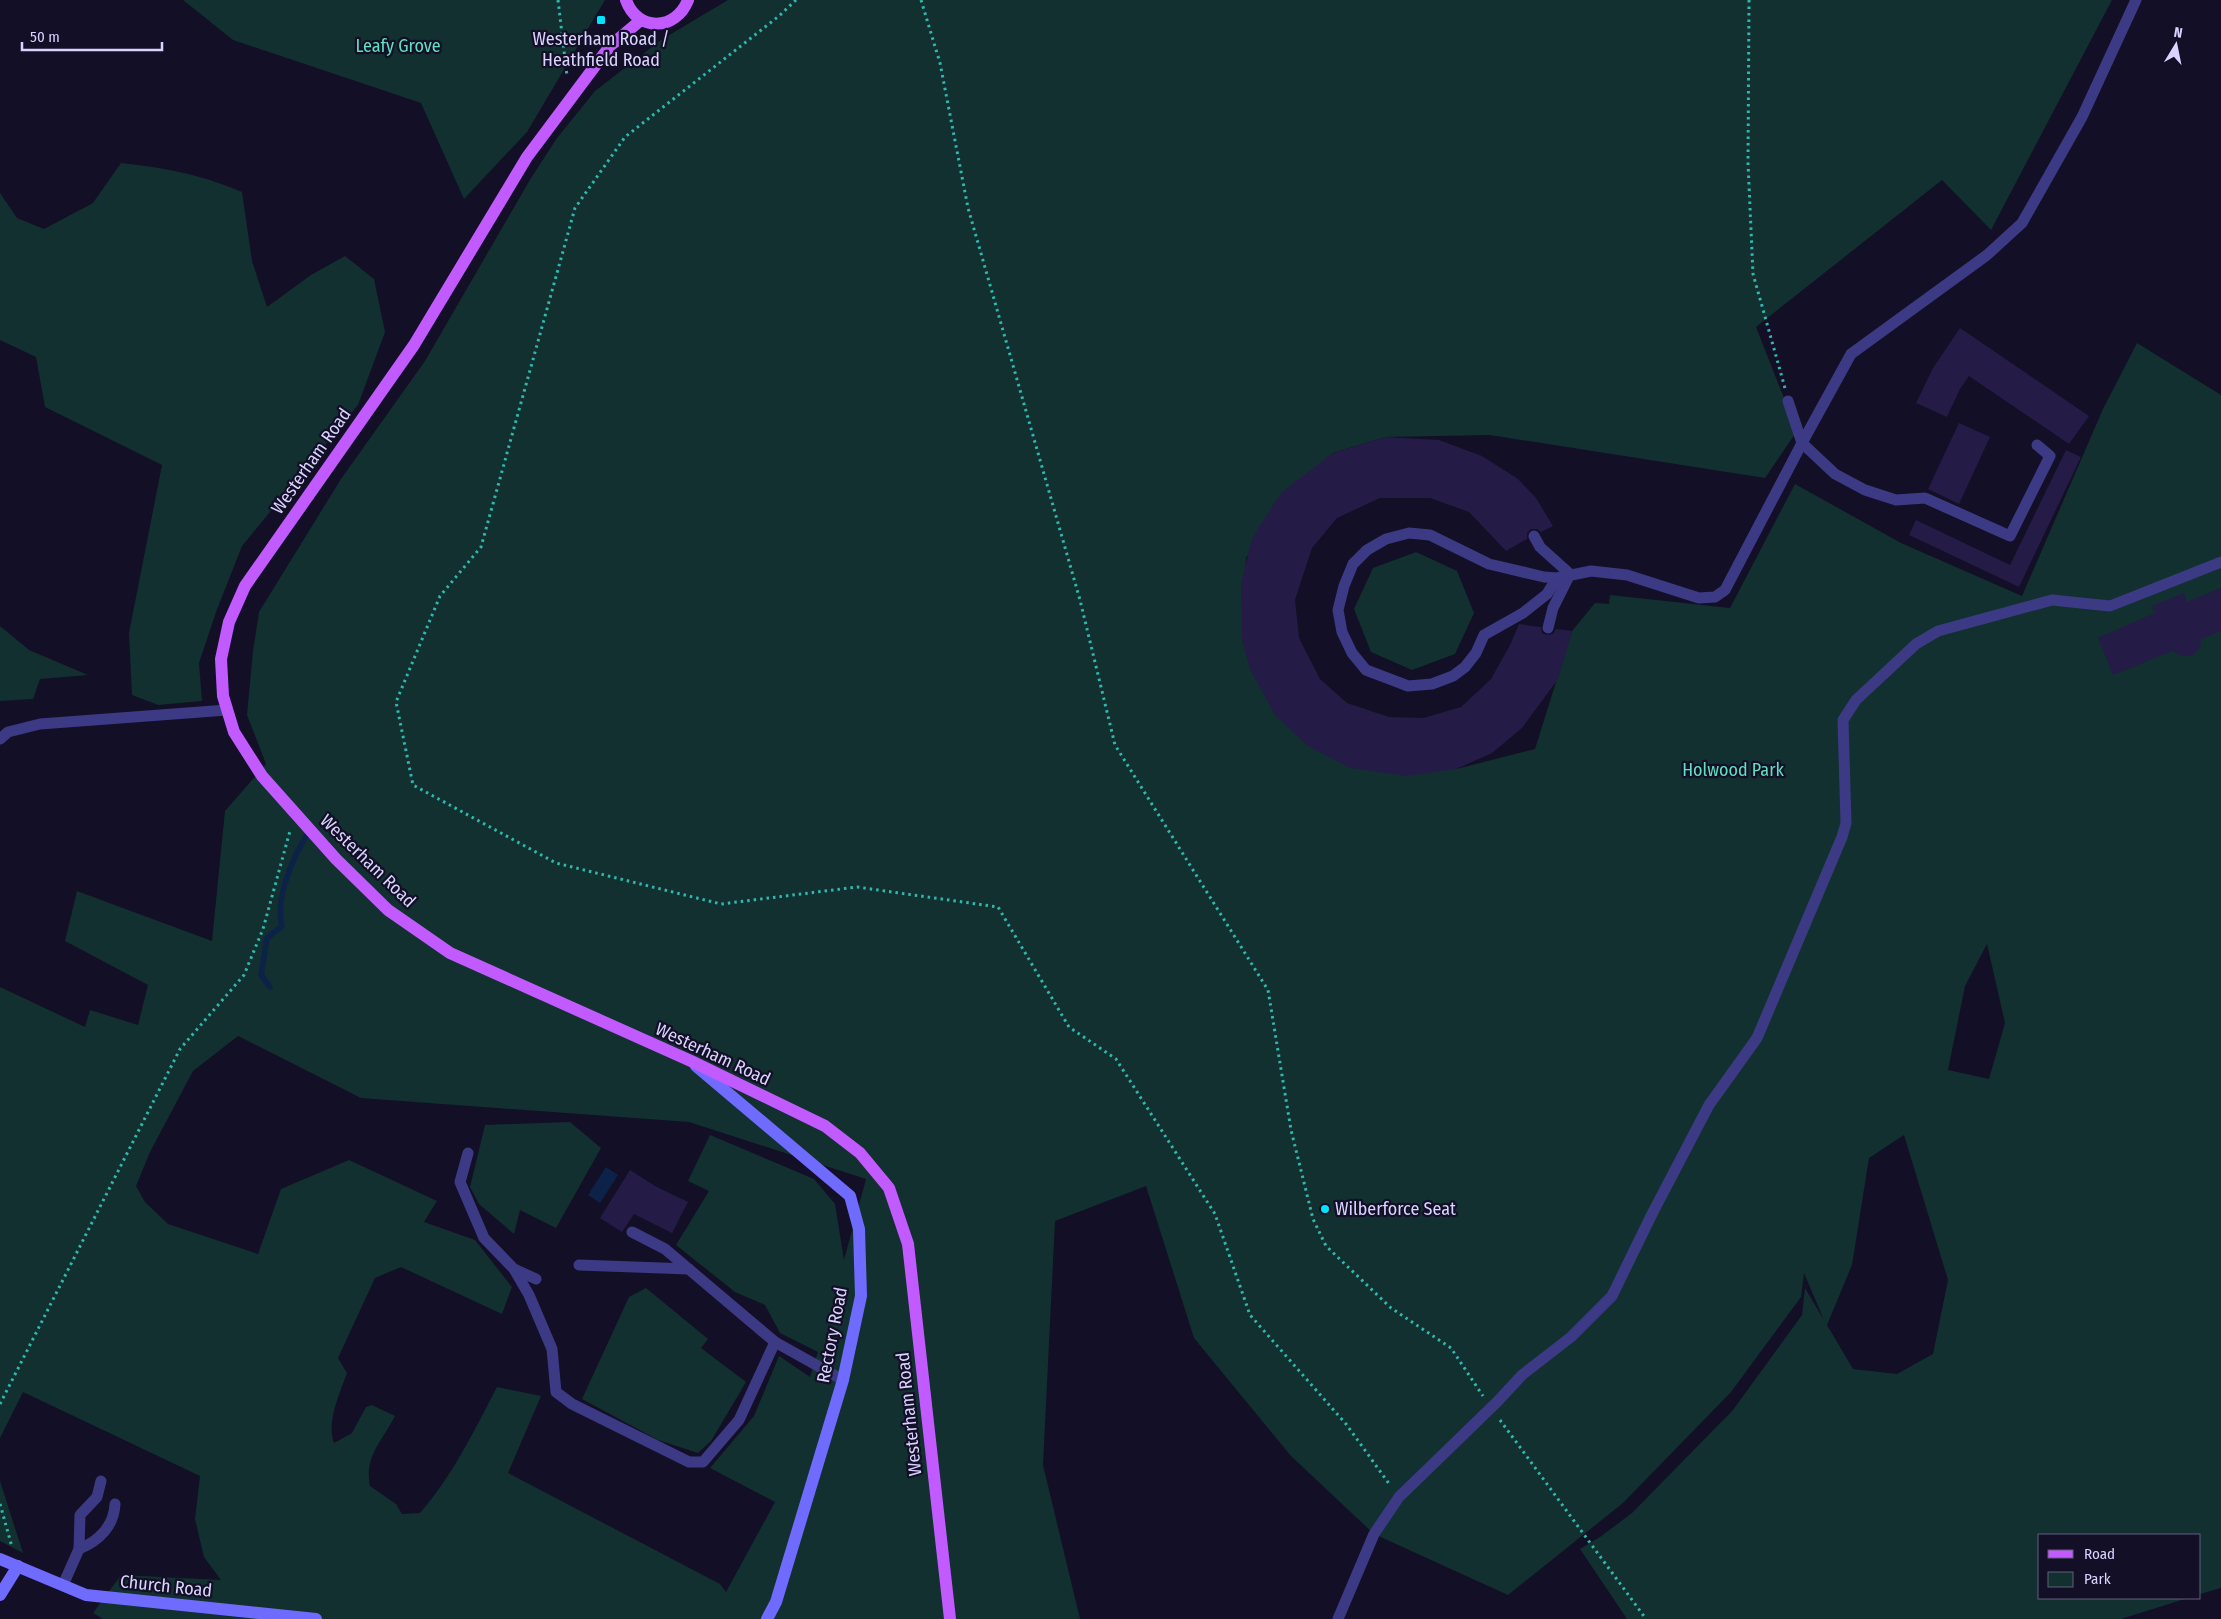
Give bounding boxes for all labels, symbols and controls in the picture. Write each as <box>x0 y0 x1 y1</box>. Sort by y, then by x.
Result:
marker: Westerham Road / Heathfield Road <box>595 14 607 26</box>
scale bar <box>22 20 162 52</box>
north arrow <box>2151 20 2201 70</box>
text: N <box>2173 24 2184 42</box>
text: 50 m <box>30 28 60 46</box>
place label: Westerham Road / Heathfield Road <box>532 28 670 71</box>
park label: Leafy Grove <box>355 35 441 57</box>
street label: Westerham Road <box>266 404 356 518</box>
park label: Holwood Park <box>1682 759 1784 781</box>
street label: Westerham Road <box>316 810 420 912</box>
street label: Westerham Road <box>652 1018 774 1090</box>
place label: Wilberforce Seat <box>1335 1198 1456 1220</box>
marker: Wilberforce Seat <box>1319 1203 1331 1215</box>
street label: Rectory Road <box>812 1285 852 1385</box>
street label: Westerham Road <box>892 1351 926 1477</box>
legend <box>2038 1534 2201 1599</box>
text: Road <box>2084 1545 2115 1563</box>
street label: Church Road <box>119 1570 213 1602</box>
text: Park <box>2084 1570 2111 1588</box>

